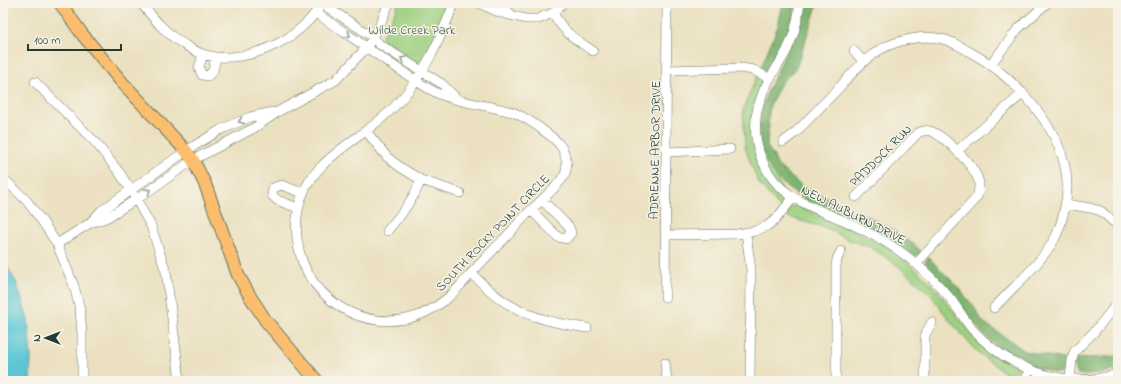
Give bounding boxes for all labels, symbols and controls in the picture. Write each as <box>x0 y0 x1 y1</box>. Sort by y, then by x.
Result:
park label: Wilde Creek Park <box>369 21 456 40</box>
scale bar <box>28 26 121 52</box>
one-way arrow <box>344 30 351 38</box>
text: 100 m <box>34 32 61 50</box>
one-way arrow <box>400 56 407 63</box>
street label: ADRIENNE ARBOR DRIVE <box>645 80 666 220</box>
one-way arrow <box>238 116 245 124</box>
street label: PADDOCK RUN <box>846 121 917 192</box>
street label: SOUTH ROCKY POINT CIRCLE <box>432 170 555 296</box>
street label: NEW AUBURN DRIVE <box>798 181 909 250</box>
one-way arrow <box>144 188 151 196</box>
north arrow <box>26 318 66 358</box>
text: N <box>29 334 45 342</box>

